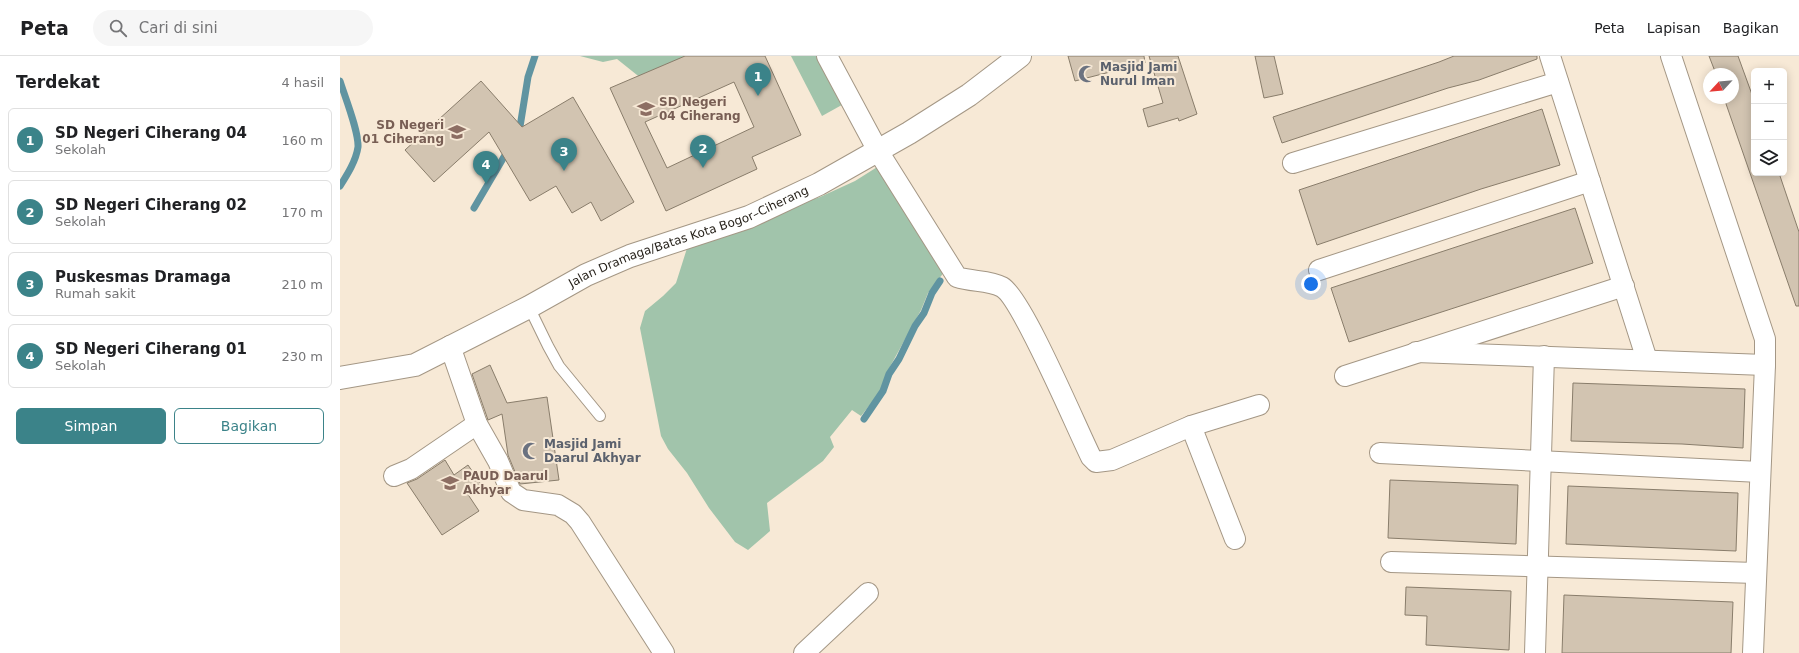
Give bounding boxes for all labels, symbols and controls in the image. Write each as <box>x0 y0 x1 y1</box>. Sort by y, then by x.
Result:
search box <box>93 10 373 46</box>
text: Peta <box>20 17 69 39</box>
icon: search <box>107 17 129 39</box>
text: Cari di sini <box>139 19 218 37</box>
text: Peta <box>1594 20 1625 36</box>
text: Lapisan <box>1647 20 1701 36</box>
text: Bagikan <box>1723 20 1779 36</box>
place label: Masjid Jami Nurul Iman <box>1100 60 1177 88</box>
pin: 1 <box>745 63 771 96</box>
mosque icon: Masjid Jami Nurul Iman <box>1077 64 1097 84</box>
north arrow <box>1703 68 1739 104</box>
map controls <box>1751 68 1787 176</box>
button: + <box>1751 68 1787 104</box>
text: Terdekat <box>16 72 100 92</box>
text: 4 hasil <box>281 75 324 90</box>
place label: SD Negeri 04 Ciherang <box>659 95 741 123</box>
school or university icon: SD Negeri 04 Ciherang <box>636 99 656 119</box>
button: − <box>1751 104 1787 140</box>
place label: SD Negeri 01 Ciherang <box>362 118 444 146</box>
school or university icon: SD Negeri 01 Ciherang <box>447 122 467 142</box>
text: SD Negeri Ciherang 04 <box>55 124 247 142</box>
text: 1 <box>25 133 35 148</box>
text: 160 m <box>281 133 323 148</box>
pin: 2 <box>690 135 716 168</box>
pin: 3 <box>551 138 577 171</box>
button: layers <box>1751 140 1787 176</box>
text: Sekolah <box>55 142 106 157</box>
pin: 4 <box>473 151 499 184</box>
street label: Jalan Dramaga/Batas Kota Bogor–Ciherang <box>565 183 811 291</box>
text: SD Negeri Ciherang 02 <box>55 196 247 214</box>
text: 2 <box>25 205 35 220</box>
text: 170 m <box>281 205 323 220</box>
text: Sekolah <box>55 214 106 229</box>
text: Puskesmas Dramaga <box>55 268 231 286</box>
your location <box>1301 274 1321 294</box>
text: 3 <box>25 277 35 292</box>
text: 210 m <box>281 277 323 292</box>
text: Rumah sakit <box>55 286 136 301</box>
text: SD Negeri Ciherang 01 <box>55 340 247 358</box>
text: 4 <box>25 349 35 364</box>
text: 230 m <box>281 349 323 364</box>
text: Sekolah <box>55 358 106 373</box>
button: Simpan <box>16 408 166 444</box>
button: Bagikan <box>174 408 324 444</box>
place label: Masjid Jami Daarul Akhyar <box>544 437 641 465</box>
mosque icon: Masjid Jami Daarul Akhyar <box>521 441 541 461</box>
place label: PAUD Daarul Akhyar <box>463 469 548 497</box>
school or university icon: PAUD Daarul Akhyar <box>440 473 460 493</box>

